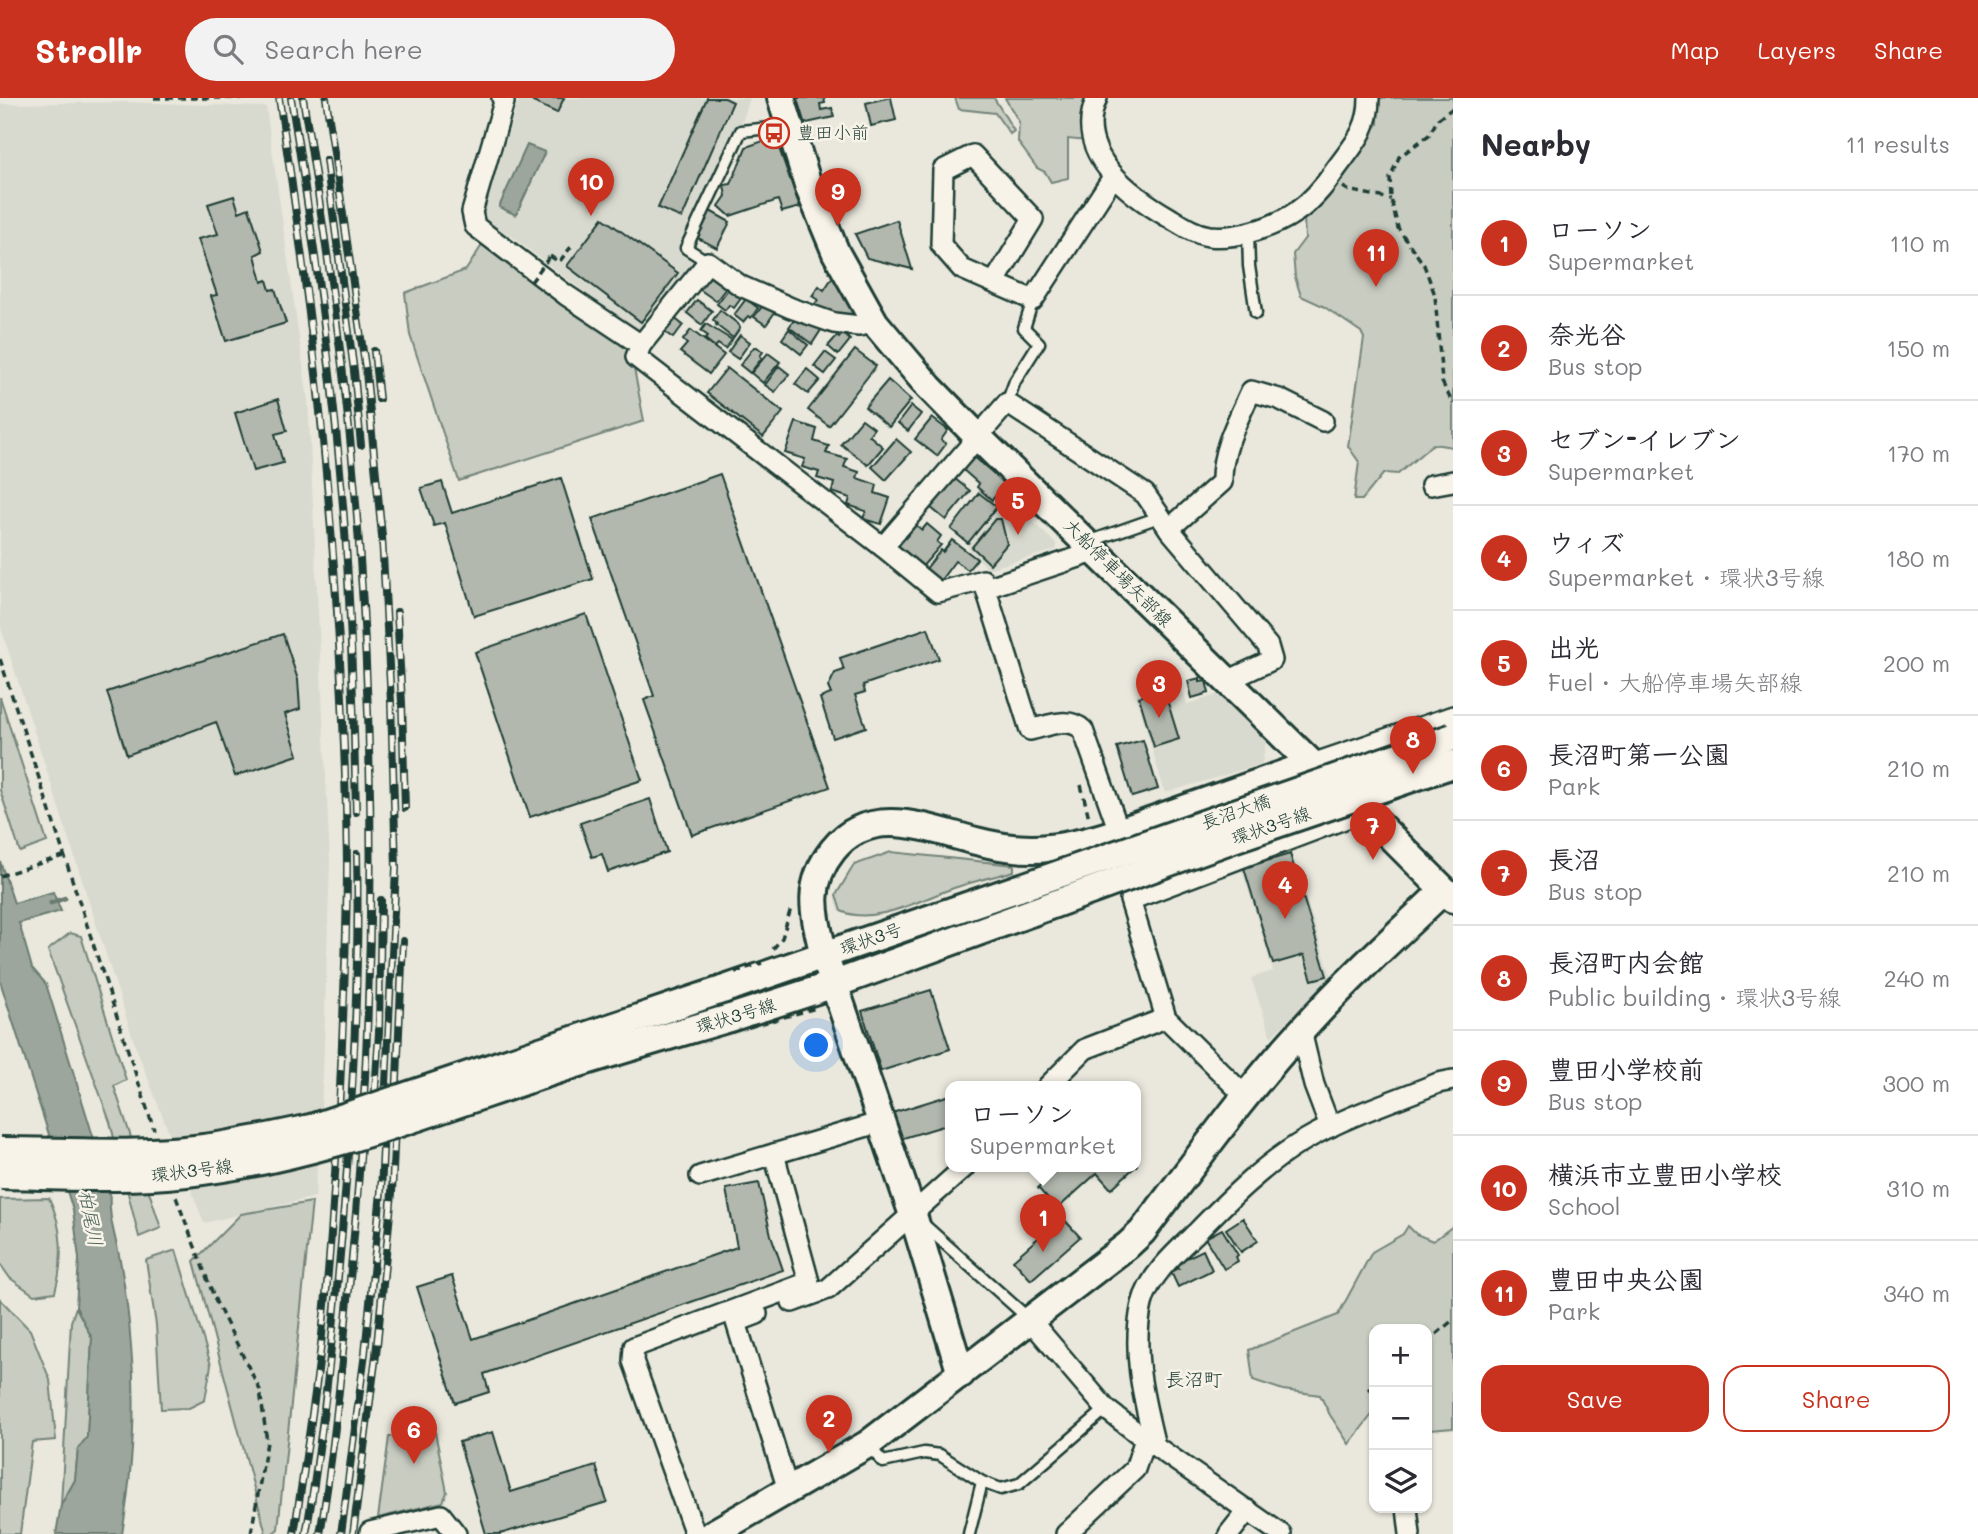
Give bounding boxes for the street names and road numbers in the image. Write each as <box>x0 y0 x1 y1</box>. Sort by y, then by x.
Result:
street label: 大船停車場矢部線 <box>1059 513 1178 632</box>
street label: 長沼大橋 <box>1198 788 1274 834</box>
street label: 環状3号線 <box>1228 800 1314 850</box>
street label: 環状3号 <box>836 916 905 960</box>
street label: 環状3号線 <box>693 991 779 1039</box>
street label: 環状3号線 <box>149 1153 234 1187</box>

